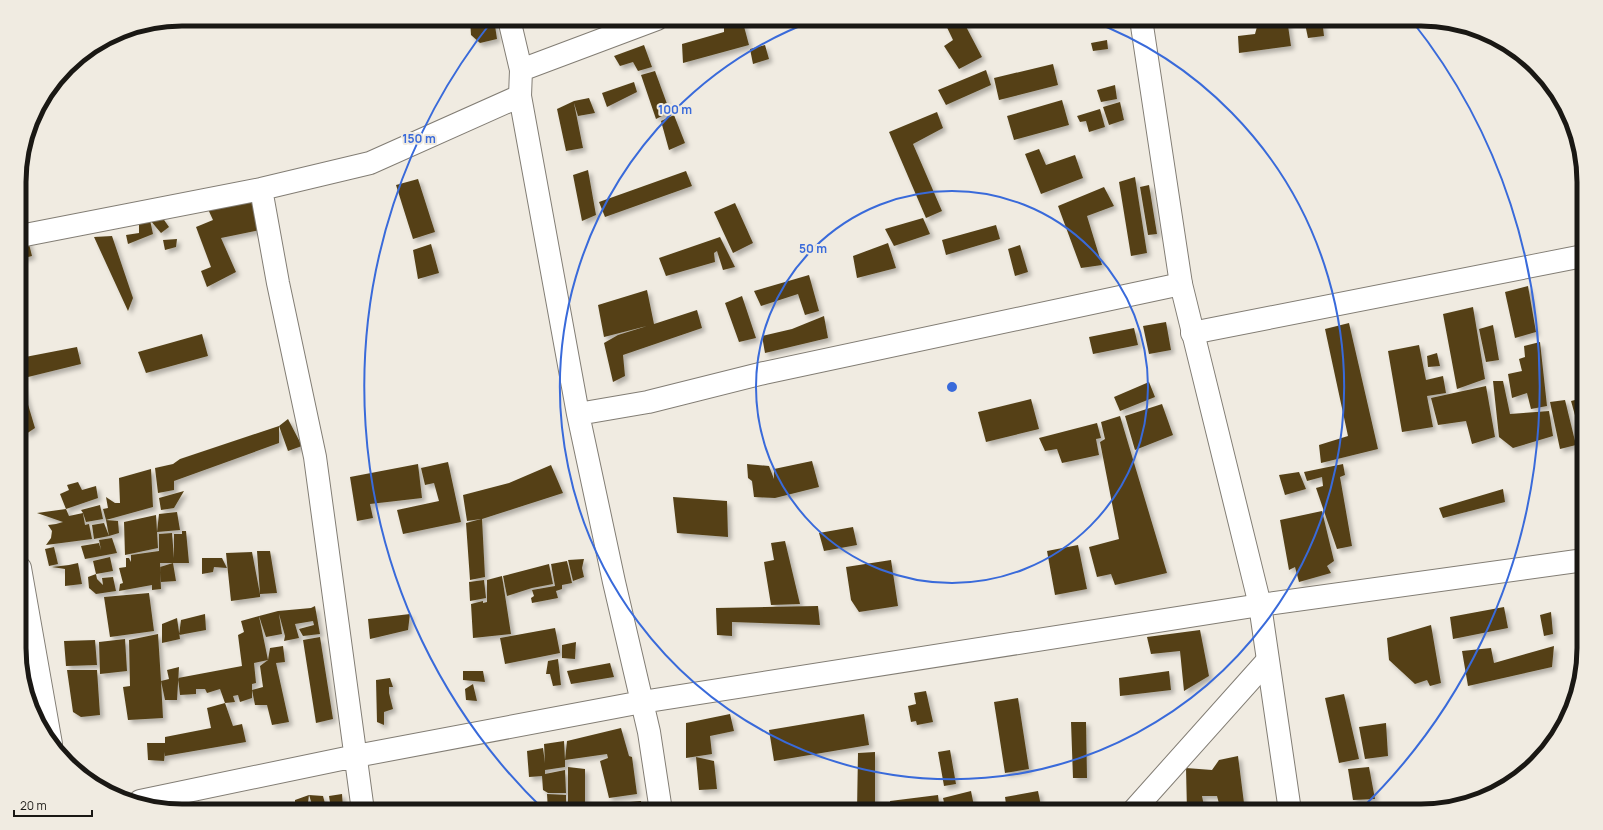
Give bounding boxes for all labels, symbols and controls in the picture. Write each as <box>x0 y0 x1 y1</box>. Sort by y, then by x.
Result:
text: 100 m <box>658 101 692 118</box>
text: 150 m <box>402 130 436 147</box>
text: 50 m <box>799 240 827 257</box>
centre of rings <box>945 380 959 394</box>
scale bar <box>14 792 92 818</box>
text: 20 m <box>20 797 47 814</box>

